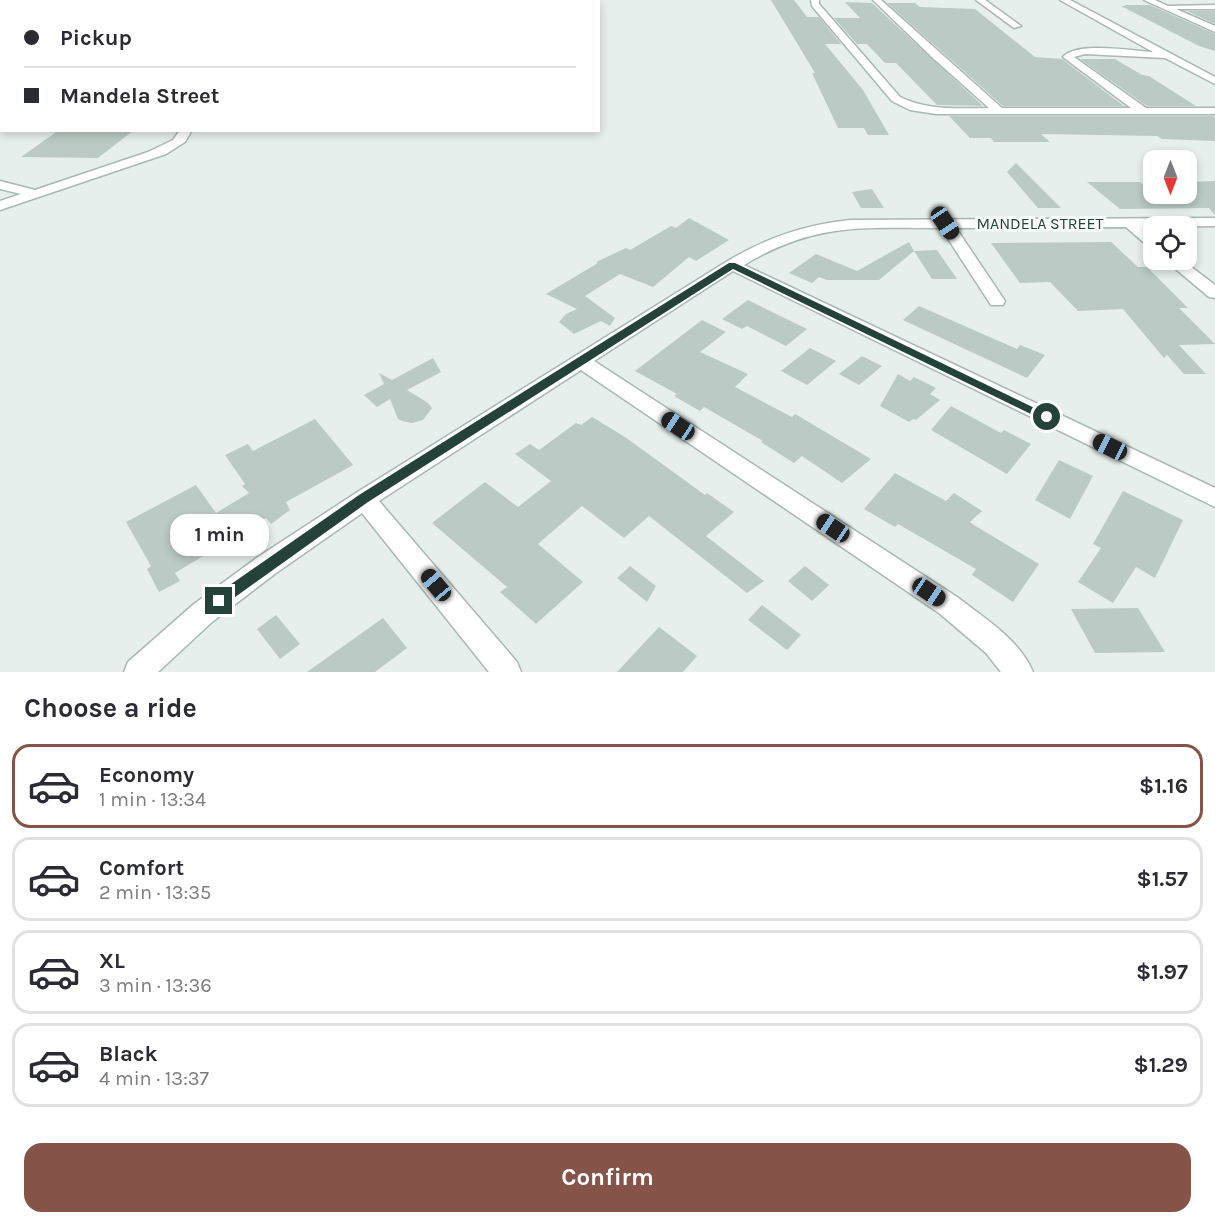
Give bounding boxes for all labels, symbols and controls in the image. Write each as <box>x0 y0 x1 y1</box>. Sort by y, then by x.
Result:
text: Pickup <box>60 25 132 51</box>
text: Mandela Street <box>60 83 219 109</box>
north arrow <box>1143 150 1197 204</box>
map controls <box>1143 150 1197 270</box>
car <box>927 203 963 243</box>
street label: MANDELA STREET <box>976 214 1104 233</box>
button: locate <box>1143 216 1197 270</box>
route start <box>1033 403 1060 430</box>
car <box>658 409 698 443</box>
car <box>1090 431 1130 463</box>
car <box>813 510 853 546</box>
callout: 1 min <box>170 514 268 556</box>
text: 1 min <box>194 523 245 546</box>
car <box>418 565 454 605</box>
car <box>909 574 949 610</box>
route end <box>205 587 232 614</box>
text: Choose a ride <box>24 692 197 724</box>
icon: car <box>27 759 81 813</box>
text: Economy <box>99 762 194 788</box>
text: $1.16 <box>1139 773 1188 799</box>
text: 1 min · 13:34 <box>99 788 206 811</box>
icon: car <box>27 852 81 906</box>
text: Comfort <box>99 855 184 881</box>
text: $1.57 <box>1137 866 1188 892</box>
text: 2 min · 13:35 <box>99 881 211 904</box>
icon: car <box>27 945 81 999</box>
text: XL <box>99 948 125 974</box>
text: $1.97 <box>1136 959 1188 985</box>
text: 3 min · 13:36 <box>99 974 212 997</box>
icon: car <box>27 1038 81 1092</box>
text: Black <box>99 1041 158 1067</box>
text: $1.29 <box>1134 1052 1188 1078</box>
text: 4 min · 13:37 <box>99 1067 209 1090</box>
button: Confirm <box>24 1143 1191 1212</box>

